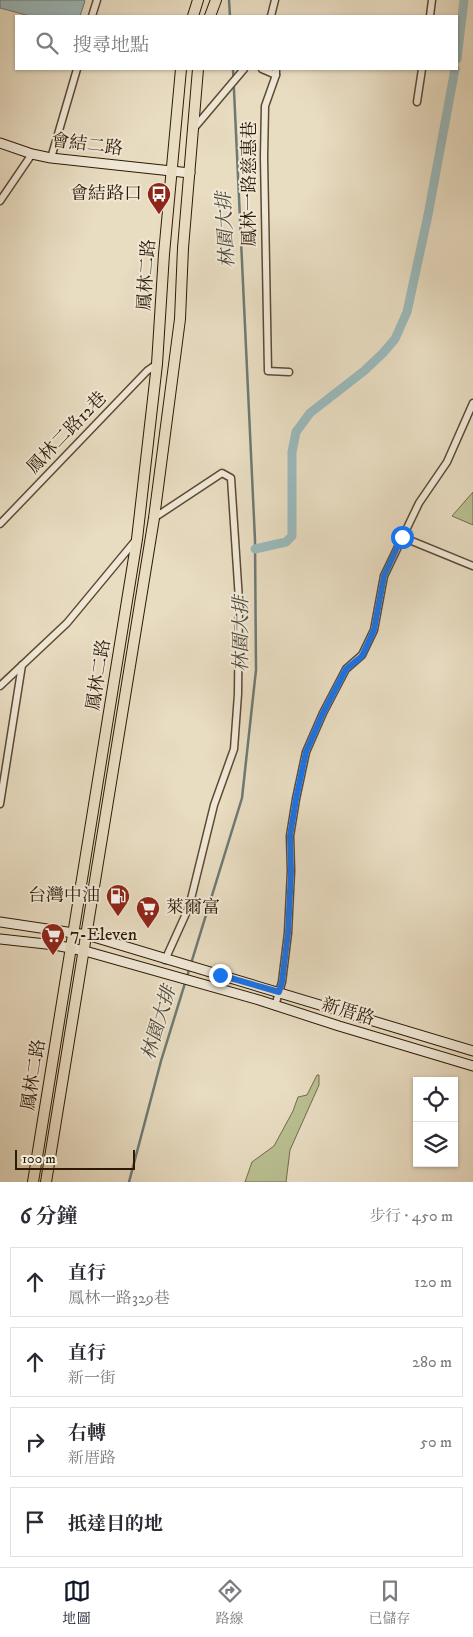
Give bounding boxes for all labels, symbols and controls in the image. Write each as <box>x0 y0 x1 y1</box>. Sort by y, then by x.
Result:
search box <box>15 15 458 70</box>
icon: search <box>33 29 61 57</box>
text: 搜尋地點 <box>73 34 149 57</box>
street label: 鳳林一路慈惠巷 <box>239 121 261 247</box>
street label: 會結二路 <box>50 130 124 160</box>
bus stop icon: 會結路口 <box>146 181 172 215</box>
place label: 會結路口 <box>70 183 142 205</box>
water label: 林園大排 <box>212 188 239 269</box>
street label: 鳳林二路 <box>134 238 160 312</box>
street label: 鳳林二路12巷 <box>22 387 112 479</box>
route start <box>391 526 414 549</box>
water label: 林園大排 <box>230 593 253 672</box>
street label: 鳳林二路 <box>83 638 115 712</box>
fuel station icon: 台灣中油 <box>105 883 131 917</box>
place label: 台灣中油 <box>28 885 100 907</box>
supermarket icon: 萊爾富 <box>135 895 161 929</box>
place label: 萊爾富 <box>166 897 220 919</box>
supermarket icon: 7-Eleven <box>40 922 66 956</box>
place label: 7-Eleven <box>70 924 138 946</box>
route end <box>209 964 232 987</box>
water label: 林園大排 <box>137 980 182 1063</box>
street label: 新厝路 <box>319 994 377 1030</box>
street label: 鳳林二路 <box>18 1038 50 1112</box>
map controls <box>413 1077 458 1167</box>
button: locate <box>413 1077 458 1122</box>
button: layers <box>413 1122 458 1167</box>
scale bar <box>15 1147 135 1170</box>
text: 100 m <box>22 1150 56 1168</box>
text: 6 分鐘 <box>20 1204 77 1230</box>
text: 步行 · 450 m <box>369 1206 453 1226</box>
text: 直行 <box>68 1262 106 1285</box>
icon: ahead <box>21 1268 49 1296</box>
text: 120 m <box>414 1272 452 1292</box>
text: 鳳林一路329巷 <box>68 1288 170 1308</box>
text: 直行 <box>68 1342 106 1365</box>
icon: ahead <box>21 1348 49 1376</box>
text: 280 m <box>412 1352 452 1372</box>
text: 新一街 <box>68 1368 116 1388</box>
text: 右轉 <box>68 1422 106 1445</box>
icon: right <box>21 1428 49 1456</box>
text: 50 m <box>420 1432 452 1452</box>
text: 新厝路 <box>68 1448 116 1468</box>
icon: arrive <box>21 1508 49 1536</box>
text: 抵達目的地 <box>68 1513 163 1536</box>
tab: 地圖 <box>63 1577 91 1628</box>
tab: 路線 <box>216 1577 244 1628</box>
tab: 已儲存 <box>369 1577 411 1628</box>

